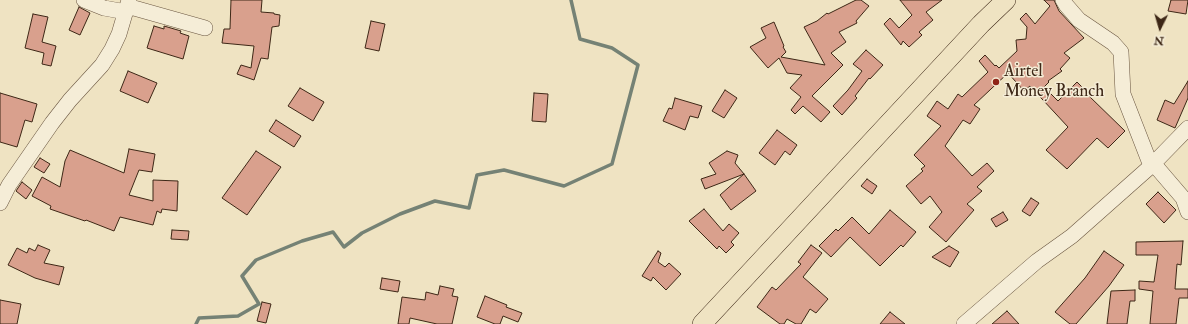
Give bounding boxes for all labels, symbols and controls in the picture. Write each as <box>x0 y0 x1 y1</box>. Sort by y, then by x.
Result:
north arrow <box>1140 8 1180 48</box>
text: N <box>1153 34 1164 47</box>
place label: Airtel Money Branch <box>1004 62 1104 102</box>
marker: Airtel Money Branch <box>991 77 1001 87</box>

